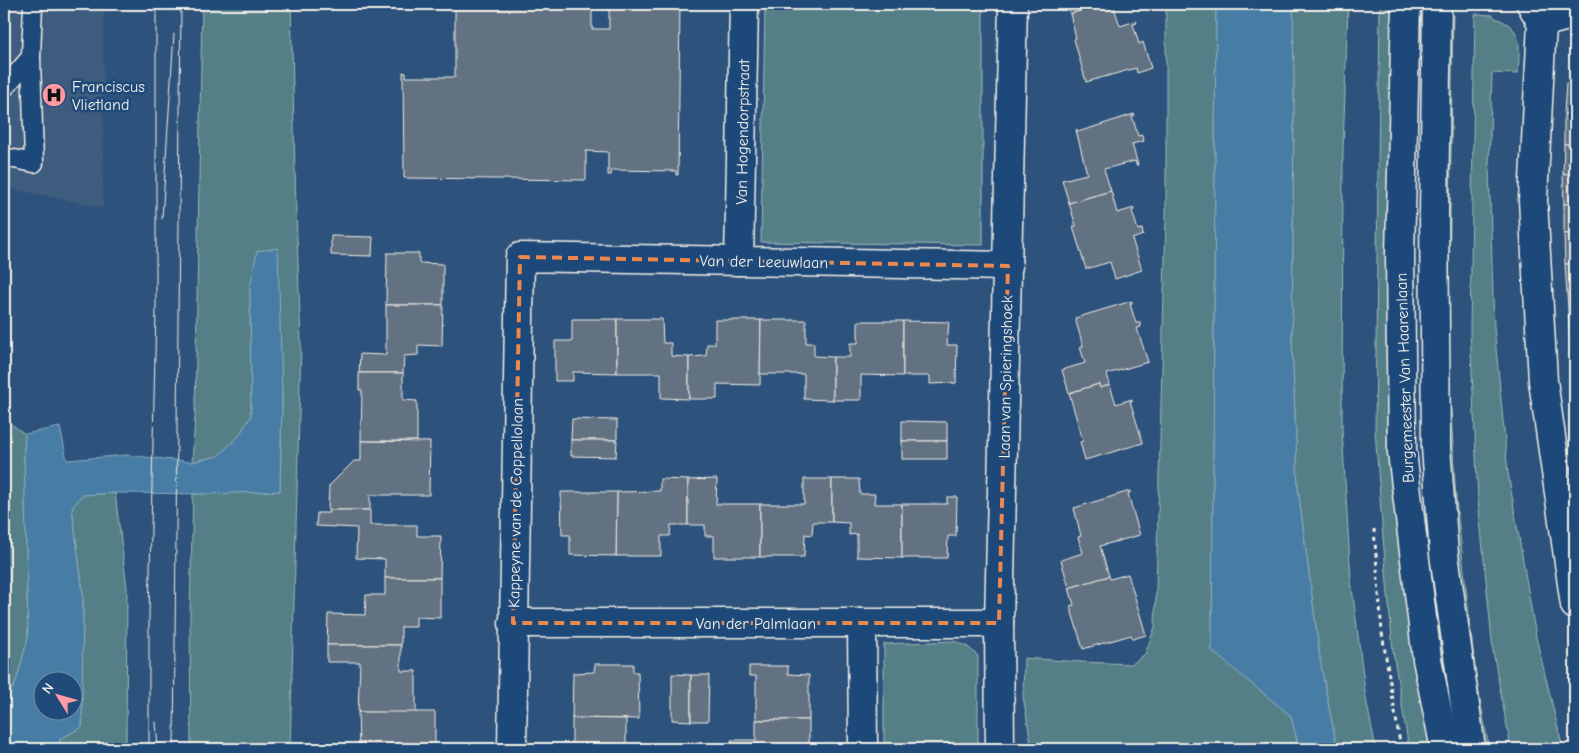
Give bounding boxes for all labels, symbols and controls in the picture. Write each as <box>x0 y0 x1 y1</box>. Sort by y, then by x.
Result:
street label: Van Hogendorpstraat <box>733 59 753 205</box>
place label: Franciscus Vlietland <box>72 78 145 114</box>
hospital icon: Franciscus Vlietland <box>41 82 67 108</box>
street label: Van der Leeuwlaan <box>699 252 828 272</box>
street label: Burgemeester Van Haarenlaan <box>1392 273 1418 483</box>
street label: Laan van Spieringshoek <box>996 295 1016 459</box>
street label: Kappeyne van de Coppellolaan <box>505 398 527 608</box>
street label: Van der Palmlaan <box>696 615 816 633</box>
north arrow <box>32 670 82 720</box>
text: N <box>38 680 58 697</box>

